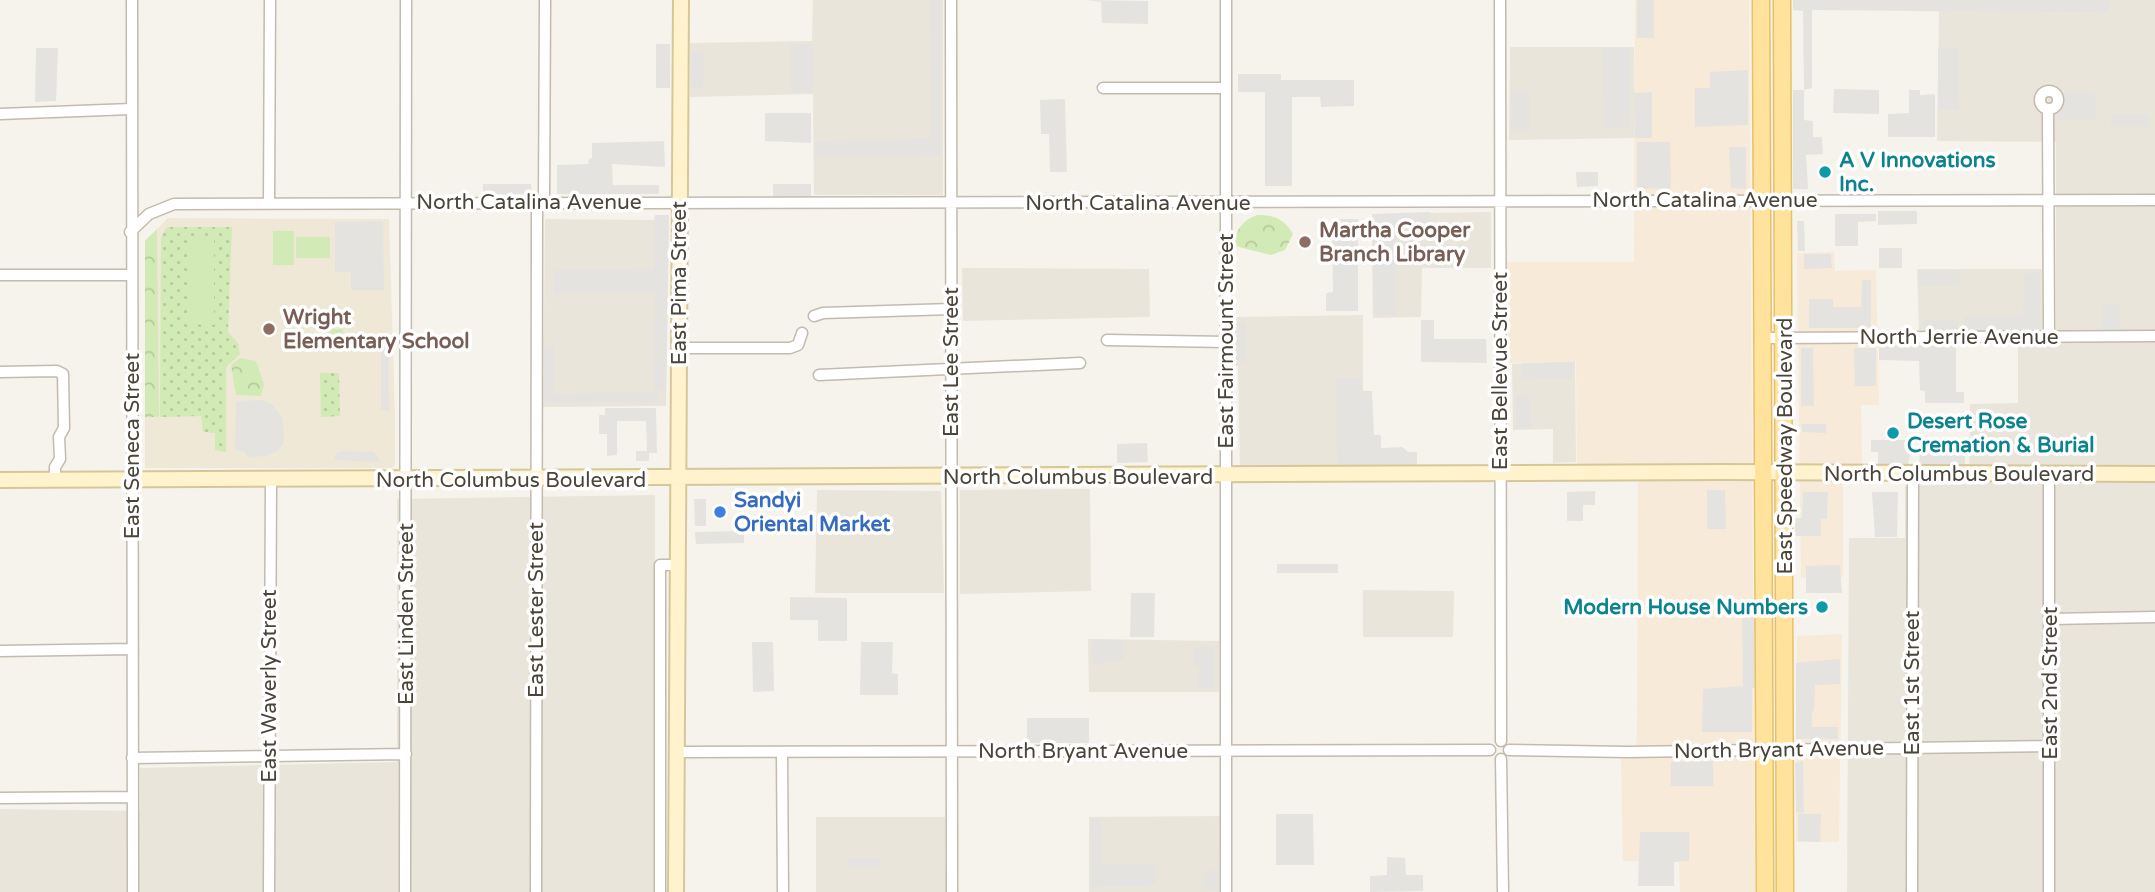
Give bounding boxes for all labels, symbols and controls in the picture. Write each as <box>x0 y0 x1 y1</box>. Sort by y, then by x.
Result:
place label: A V Innovations Inc. <box>1839 148 1996 197</box>
marker: A V Innovations Inc. <box>1817 164 1833 180</box>
street label: North Catalina Avenue <box>1592 188 1818 213</box>
street label: North Catalina Avenue <box>416 190 642 215</box>
street label: North Catalina Avenue <box>1025 191 1251 216</box>
street label: East Pima Street <box>667 201 692 365</box>
place label: Martha Cooper Branch Library <box>1319 218 1471 267</box>
street label: East Fairmount Street <box>1214 233 1239 449</box>
marker: Martha Cooper Branch Library <box>1297 234 1313 250</box>
street label: East Bellevue Street <box>1488 272 1513 470</box>
street label: East Lee Street <box>939 287 964 437</box>
place label: Wright Elementary School <box>283 305 470 354</box>
street label: East Speedway Boulevard <box>1773 317 1798 575</box>
marker: Wright Elementary School <box>261 321 277 337</box>
street label: North Jerrie Avenue <box>1859 325 2059 350</box>
street label: East Seneca Street <box>120 353 145 539</box>
place label: Desert Rose Cremation & Burial <box>1907 409 2095 458</box>
marker: Desert Rose Cremation & Burial <box>1885 425 1901 441</box>
street label: North Columbus Boulevard <box>1824 462 2094 487</box>
street label: North Columbus Boulevard <box>943 465 1213 490</box>
street label: North Columbus Boulevard <box>376 468 646 493</box>
place label: Sandyi Oriental Market <box>734 488 890 537</box>
marker: Sandyi Oriental Market <box>712 504 728 520</box>
street label: East Lester Street <box>524 522 549 698</box>
street label: East Linden Street <box>394 523 419 705</box>
street label: East Waverly Street <box>257 589 282 783</box>
place label: Modern House Numbers <box>1563 595 1808 620</box>
marker: Modern House Numbers <box>1814 599 1830 615</box>
street label: East 2nd Street <box>2038 606 2063 760</box>
street label: East 1st Street <box>1900 610 1925 756</box>
street label: North Bryant Avenue <box>1674 736 1884 764</box>
street label: North Bryant Avenue <box>978 739 1188 764</box>

